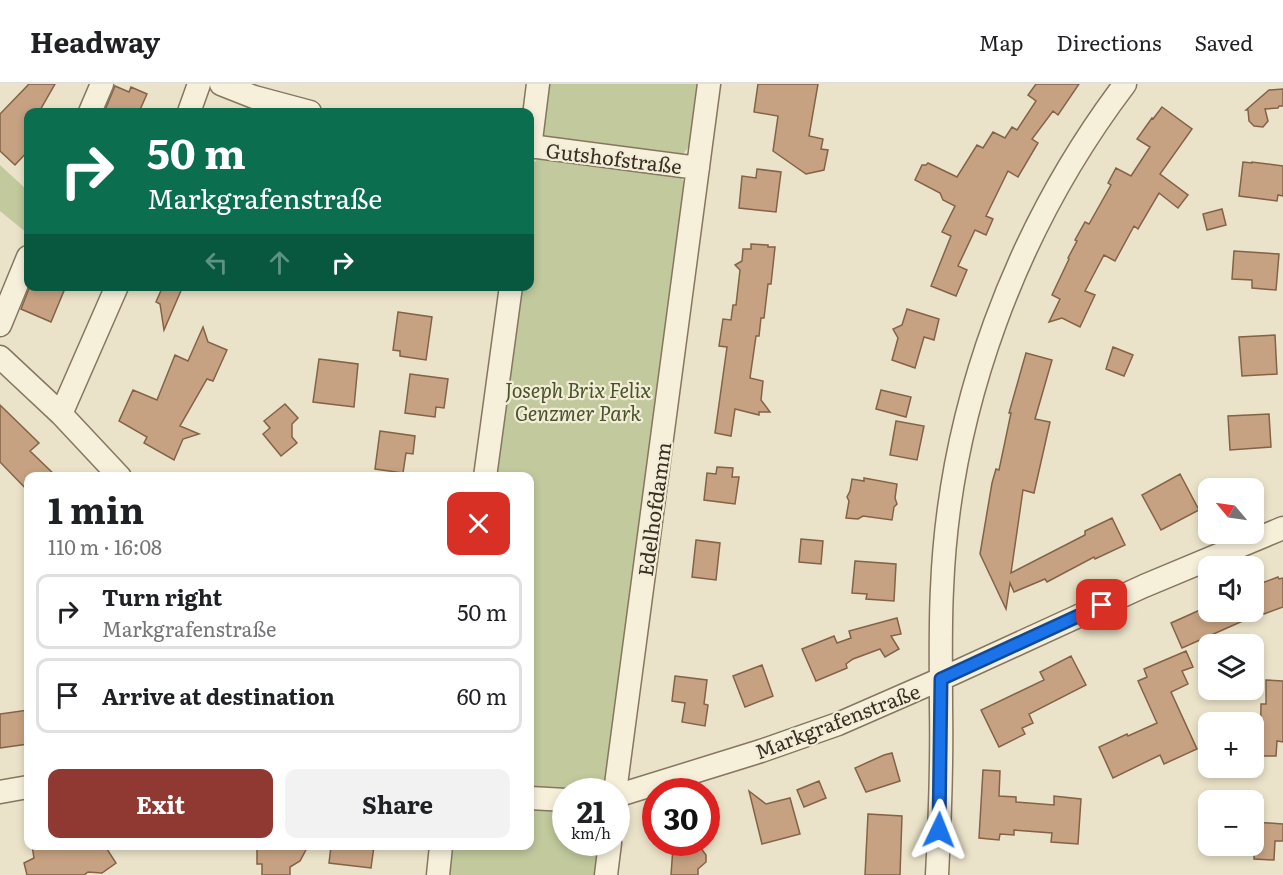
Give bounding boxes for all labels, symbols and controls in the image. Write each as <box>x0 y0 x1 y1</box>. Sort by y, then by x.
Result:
text: Headway <box>30 20 160 62</box>
text: Map <box>979 26 1024 57</box>
text: Directions <box>1057 26 1162 57</box>
text: Saved <box>1195 26 1253 57</box>
text: 50 m <box>147 120 246 182</box>
icon: right <box>48 132 126 210</box>
street label: Gutshofstraße <box>544 134 684 180</box>
text: Markgrafenstraße <box>147 177 382 217</box>
icon: left <box>200 246 233 279</box>
icon: ahead <box>263 246 296 279</box>
icon: right <box>326 246 359 279</box>
park label: Joseph Brix Felix Genzmer Park <box>505 374 651 427</box>
street label: Edelhofdamm <box>629 440 677 578</box>
north arrow <box>1198 478 1264 544</box>
map controls <box>1198 478 1264 856</box>
text: 1 min <box>48 482 144 535</box>
button: close <box>447 492 510 555</box>
text: 110 m · 16:08 <box>48 531 162 561</box>
button: sound <box>1198 556 1264 622</box>
pin <box>1076 579 1127 630</box>
text: Turn right <box>102 580 222 613</box>
icon: arrive <box>1085 588 1118 621</box>
icon: right <box>51 595 84 628</box>
text: 50 m <box>457 595 507 628</box>
text: Markgrafenstraße <box>102 613 276 643</box>
button: layers <box>1198 634 1264 700</box>
street label: Markgrafenstraße <box>750 675 924 765</box>
icon: arrive <box>51 679 84 712</box>
text: Arrive at destination <box>102 679 335 712</box>
text: 60 m <box>457 679 507 712</box>
button: + <box>1198 712 1264 778</box>
button: Exit <box>48 769 273 838</box>
button: Share <box>285 769 510 838</box>
speed limit sign: 30 <box>642 778 720 856</box>
text: 21 <box>577 788 605 832</box>
button: − <box>1198 790 1264 856</box>
position arrow <box>907 798 971 862</box>
text: km/h <box>571 821 611 844</box>

